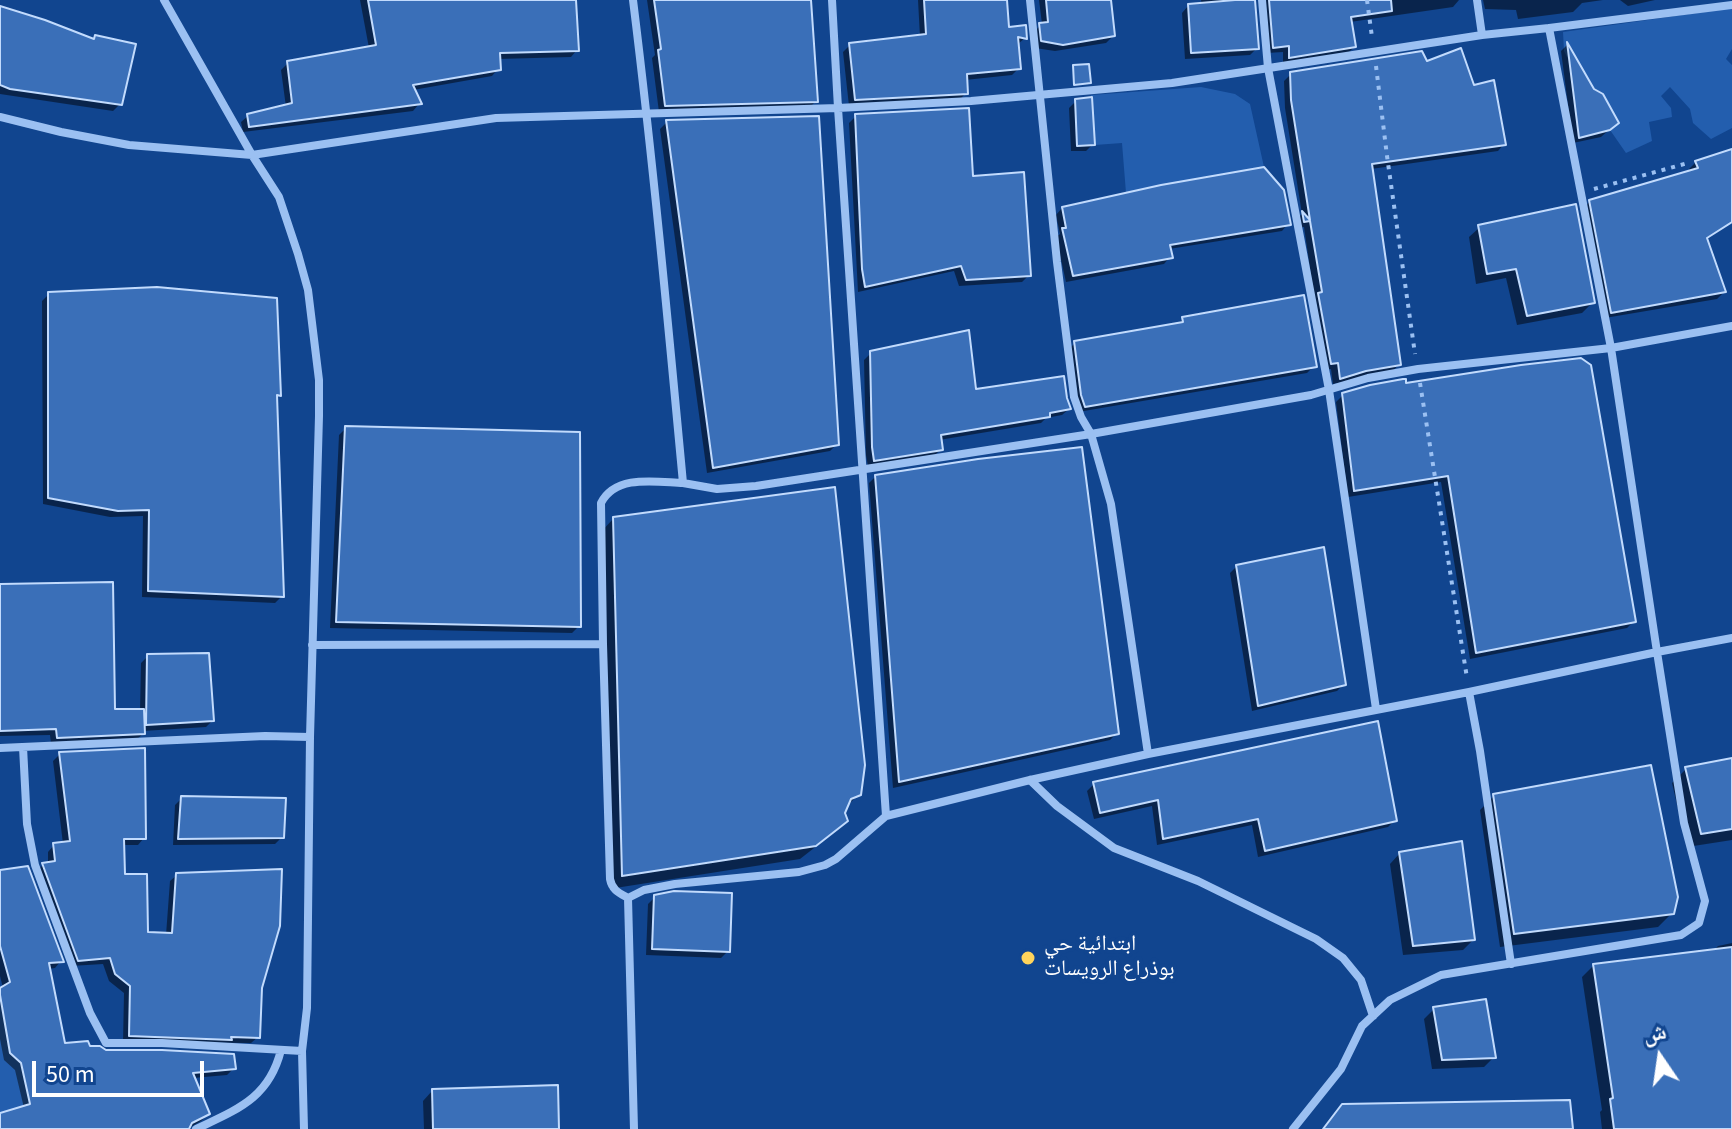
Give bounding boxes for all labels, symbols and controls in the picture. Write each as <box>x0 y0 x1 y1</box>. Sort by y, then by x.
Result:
place label: ابتدائية حي بوذراع الرويسات <box>1044 932 1175 984</box>
marker: ابتدائية حي بوذراع الرويسات <box>1019 949 1037 967</box>
text: ش <box>1640 1015 1670 1052</box>
north arrow <box>1620 1017 1700 1097</box>
scale bar <box>36 1045 208 1095</box>
text: 50 m <box>46 1057 95 1092</box>

